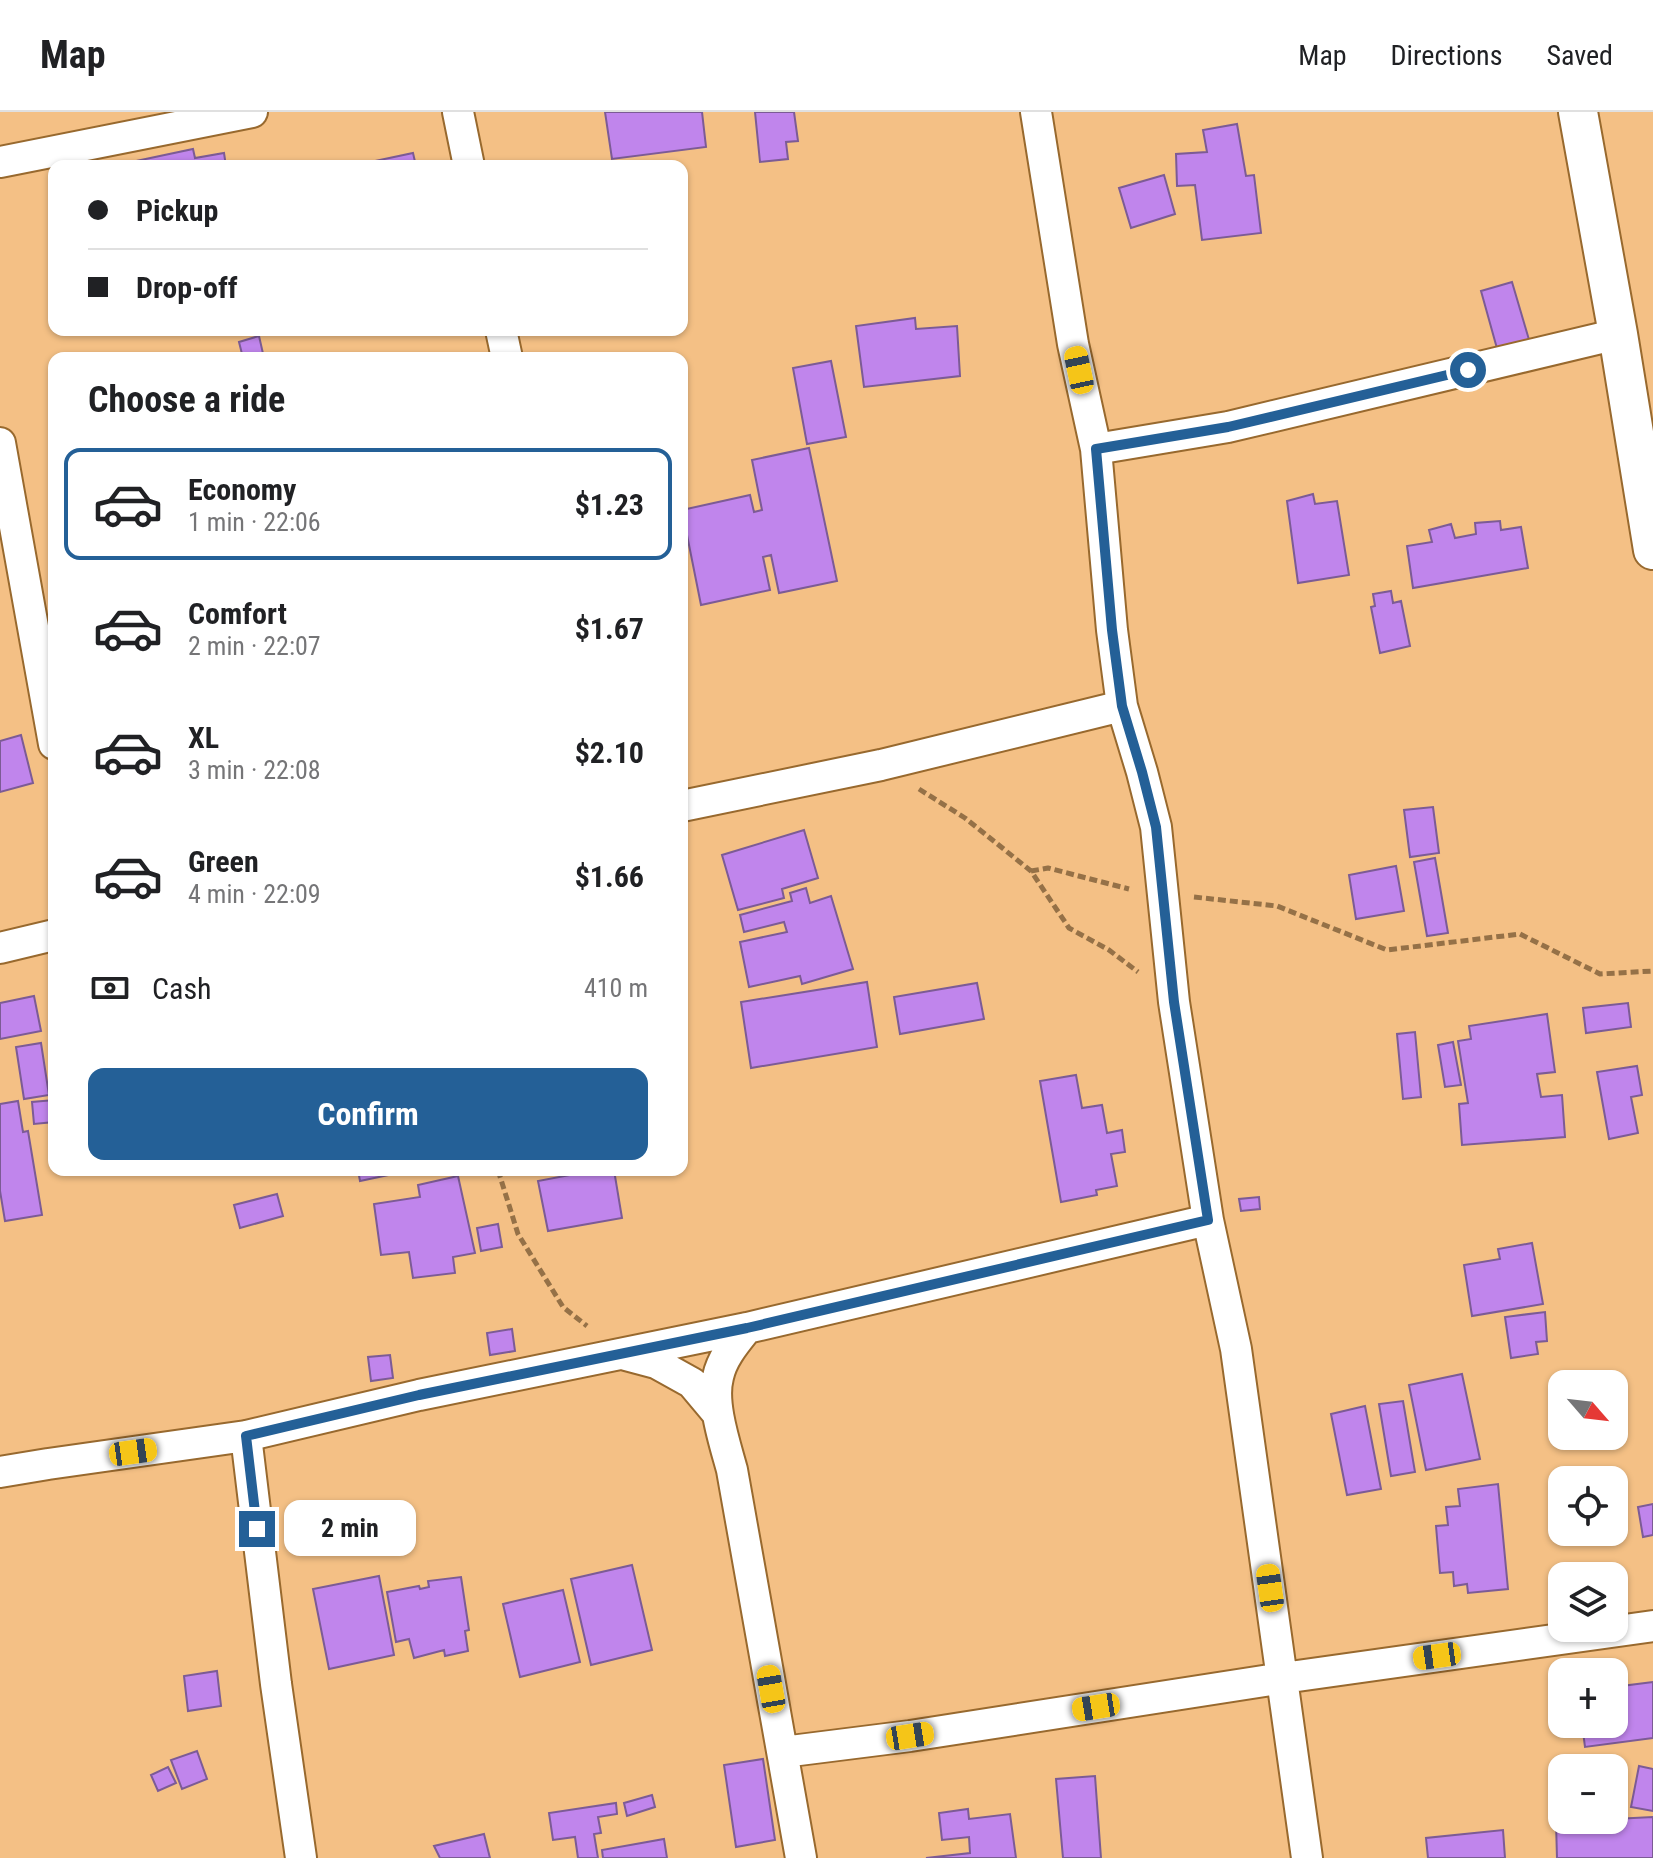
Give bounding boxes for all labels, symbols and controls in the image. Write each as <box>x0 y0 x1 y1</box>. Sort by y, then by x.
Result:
text: Map <box>40 33 106 77</box>
text: Map <box>1298 39 1347 72</box>
text: Directions <box>1391 39 1502 72</box>
text: Saved <box>1546 39 1613 72</box>
text: Pickup <box>136 193 218 228</box>
text: Drop-off <box>136 270 238 305</box>
car <box>1062 344 1096 396</box>
route start <box>1450 352 1486 388</box>
text: Choose a ride <box>88 379 285 421</box>
icon: car <box>92 468 164 540</box>
text: Economy <box>188 472 296 507</box>
text: $1.23 <box>575 487 644 522</box>
text: 1 min · 22:06 <box>188 507 321 537</box>
icon: car <box>92 592 164 664</box>
text: Comfort <box>188 596 287 631</box>
text: $1.67 <box>575 611 644 646</box>
text: 2 min · 22:07 <box>188 631 321 661</box>
icon: car <box>92 716 164 788</box>
text: XL <box>188 720 219 755</box>
text: $2.10 <box>575 735 644 770</box>
text: 3 min · 22:08 <box>188 755 321 785</box>
icon: car <box>92 840 164 912</box>
text: Green <box>188 844 259 879</box>
text: $1.66 <box>575 859 644 894</box>
text: 4 min · 22:09 <box>188 879 321 909</box>
icon: cash <box>88 966 132 1010</box>
text: Cash <box>152 971 212 1006</box>
text: 410 m <box>584 973 648 1003</box>
button: Confirm <box>88 1068 648 1160</box>
north arrow <box>1548 1370 1628 1450</box>
map controls <box>1548 1370 1628 1834</box>
car <box>108 1437 158 1467</box>
button: locate <box>1548 1466 1628 1546</box>
callout: 2 min <box>285 1501 417 1557</box>
route end <box>239 1511 275 1547</box>
text: 2 min <box>321 1513 379 1543</box>
button: layers <box>1548 1562 1628 1642</box>
car <box>1255 1563 1285 1613</box>
car <box>1412 1641 1462 1671</box>
button: + <box>1548 1658 1628 1738</box>
car <box>755 1663 787 1715</box>
car <box>1070 1691 1122 1723</box>
car <box>884 1720 936 1752</box>
button: − <box>1548 1754 1628 1834</box>

